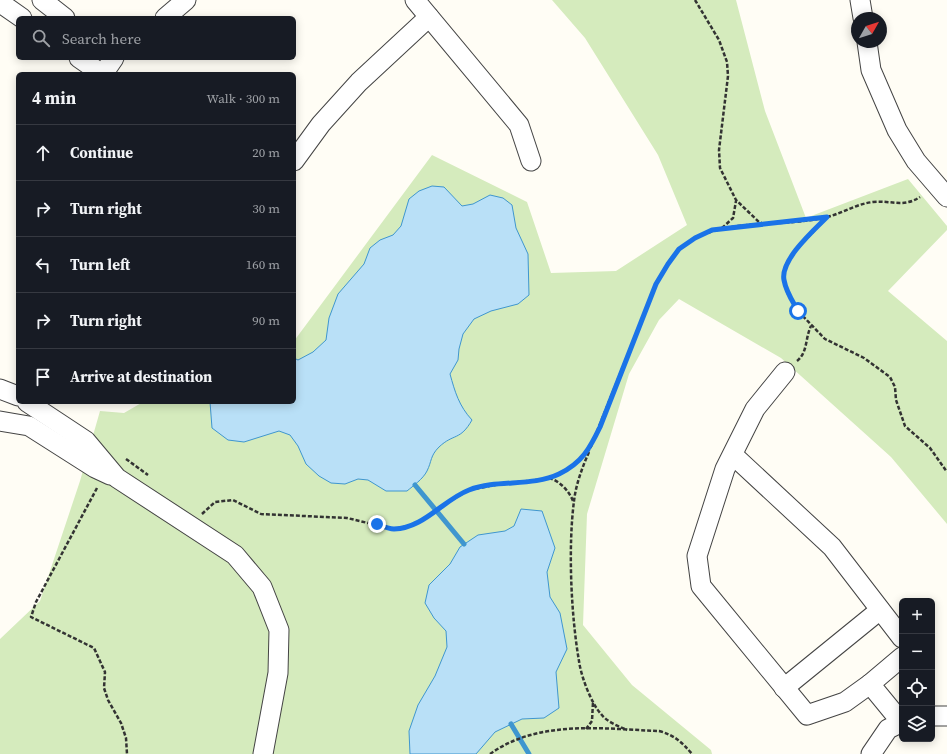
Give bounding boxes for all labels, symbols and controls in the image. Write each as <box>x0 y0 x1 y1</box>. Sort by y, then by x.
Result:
north arrow <box>851 12 887 48</box>
search box <box>16 16 296 60</box>
icon: search <box>30 27 52 49</box>
text: Search here <box>62 28 141 49</box>
text: 4 min <box>32 86 76 110</box>
text: Walk · 300 m <box>207 90 280 107</box>
icon: ahead <box>32 142 54 164</box>
text: Continue <box>70 142 133 163</box>
text: 20 m <box>252 144 280 161</box>
icon: right <box>32 198 54 220</box>
text: Turn right <box>70 198 142 219</box>
text: 30 m <box>252 200 280 217</box>
icon: left <box>32 254 54 276</box>
text: Turn left <box>70 254 130 275</box>
text: 160 m <box>246 256 280 273</box>
route start <box>789 302 807 320</box>
icon: right <box>32 310 54 332</box>
text: Turn right <box>70 310 142 331</box>
text: 90 m <box>252 312 280 329</box>
icon: arrive <box>32 366 54 388</box>
text: Arrive at destination <box>70 366 212 387</box>
route end <box>368 515 386 533</box>
map controls <box>899 598 935 742</box>
button: + <box>899 598 935 634</box>
button: − <box>899 634 935 670</box>
button: locate <box>899 670 935 706</box>
button: layers <box>899 706 935 742</box>

